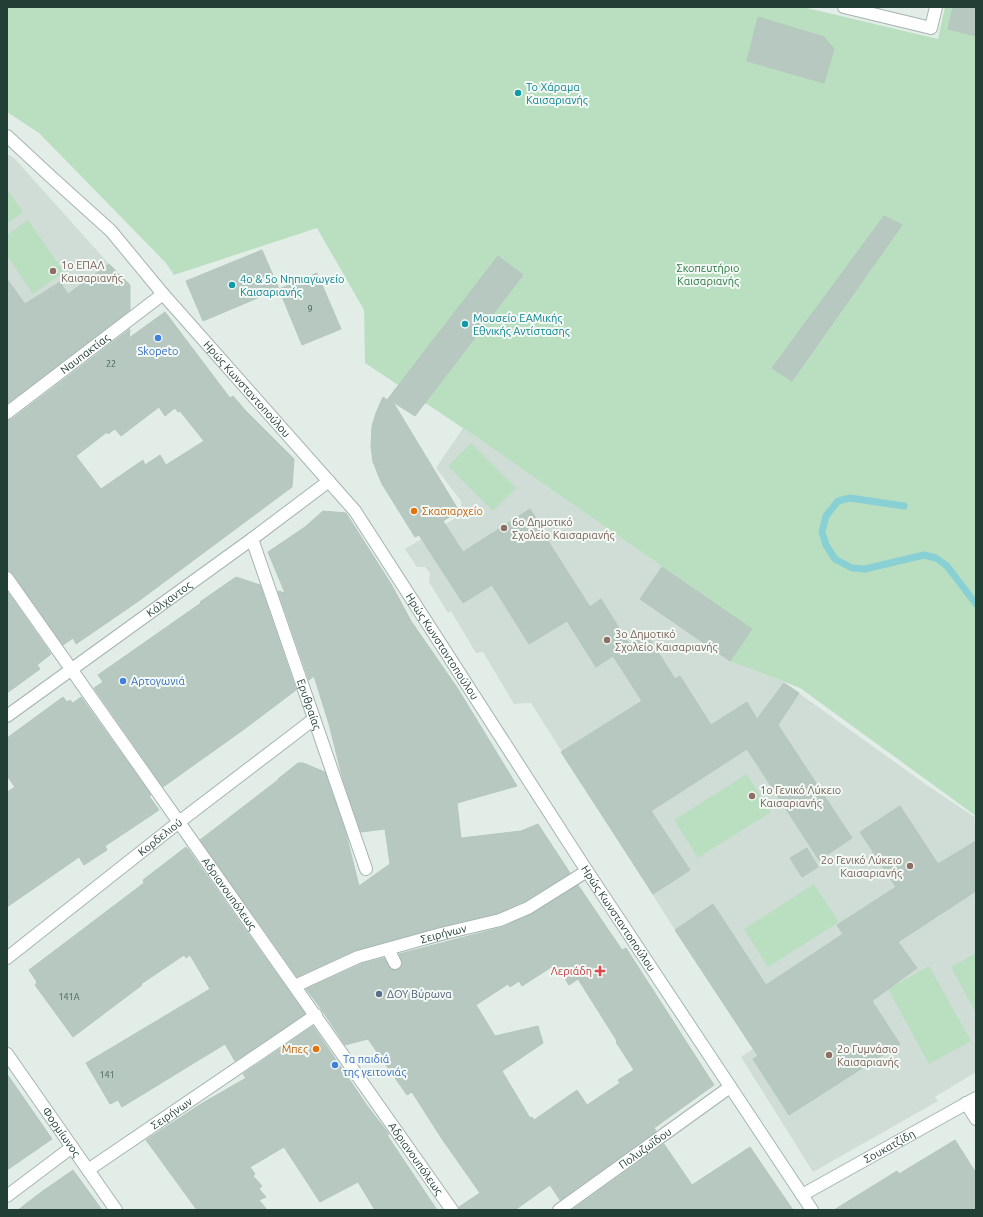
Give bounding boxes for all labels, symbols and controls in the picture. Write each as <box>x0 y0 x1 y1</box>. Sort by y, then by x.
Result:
place label: Το Χάραμα Καισαριανής <box>526 81 588 107</box>
marker: Το Χάραμα Καισαριανής <box>513 88 523 98</box>
place label: 1ο ΕΠΑΛ Καισαριανής <box>61 259 123 285</box>
park label: Σκοπευτήριο Καισαριανής <box>677 262 739 288</box>
marker: 1ο ΕΠΑΛ Καισαριανής <box>48 266 58 276</box>
place label: 4o & 5ο Νηπιαγωγείο Καισαριανής <box>240 273 345 299</box>
marker: 4o & 5ο Νηπιαγωγείο Καισαριανής <box>227 280 237 290</box>
house number: 9 <box>307 304 313 314</box>
place label: Μουσείο ΕΑΜικής Εθνικής Αντίστασης <box>473 312 570 338</box>
marker: Μουσείο ΕΑΜικής Εθνικής Αντίστασης <box>460 319 470 329</box>
street label: Ναυπακτίας <box>58 331 112 376</box>
marker: Skopeto <box>153 333 163 343</box>
street label: Ηρώς Κωνσταντοπούλου <box>201 338 293 439</box>
place label: Skopeto <box>138 345 178 357</box>
house number: 22 <box>106 359 116 369</box>
place label: Σκασιαρχείο <box>422 505 483 517</box>
marker: Σκασιαρχείο <box>409 506 419 516</box>
place label: 6ο Δημοτικό Σχολείο Καισαριανής <box>512 516 615 542</box>
marker: 6ο Δημοτικό Σχολείο Καισαριανής <box>499 523 509 533</box>
street label: Κάλχαντος <box>144 579 195 619</box>
street label: Ηρώς Κωνσταντοπούλου <box>404 591 481 702</box>
place label: 3ο Δημοτικό Σχολείο Καισαριανής <box>615 628 718 654</box>
marker: 3ο Δημοτικό Σχολείο Καισαριανής <box>602 635 612 645</box>
place label: Αρτογωνιά <box>131 675 185 687</box>
marker: Αρτογωνιά <box>118 676 128 686</box>
street label: Ερυθραίας <box>295 677 323 732</box>
place label: 1ο Γενικό Λύκειο Καισαριανής <box>760 784 841 810</box>
marker: 1ο Γενικό Λύκειο Καισαριανής <box>747 791 757 801</box>
street label: Κορδελιού <box>136 816 184 858</box>
place label: 2o Γενικό Λύκειο Καισαριανής <box>821 854 902 880</box>
street label: Αδριανουπόλεως <box>200 855 259 933</box>
marker: 2o Γενικό Λύκειο Καισαριανής <box>905 861 915 871</box>
street label: Ηρώς Κωνσταντοπούλου <box>579 863 658 973</box>
street label: Σειρήνων <box>419 922 468 945</box>
place label: Λεριάδη <box>551 965 592 977</box>
marker: Λεριάδη <box>595 966 605 976</box>
place label: ΔΟΥ Βύρωνα <box>387 988 452 1000</box>
marker: ΔΟΥ Βύρωνα <box>374 989 384 999</box>
house number: 141Α <box>58 992 80 1002</box>
place label: Μπες <box>282 1043 308 1056</box>
place label: 2ο Γυμνάσιο Καισαριανής <box>837 1043 899 1069</box>
marker: Μπες <box>311 1044 321 1054</box>
marker: 2ο Γυμνάσιο Καισαριανής <box>824 1050 834 1060</box>
place label: Τα παιδιά της γειτονιάς <box>343 1053 406 1079</box>
marker: Τα παιδιά της γειτονιάς <box>330 1060 340 1070</box>
house number: 141 <box>99 1070 115 1080</box>
street label: Σειρήνων <box>149 1095 195 1131</box>
street label: Φορμίωνος <box>40 1105 83 1159</box>
street label: Αδριανουπόλεως <box>386 1120 445 1198</box>
street label: Πολυζωΐδου <box>616 1125 674 1171</box>
street label: Σουκατζίδη <box>862 1127 917 1165</box>

